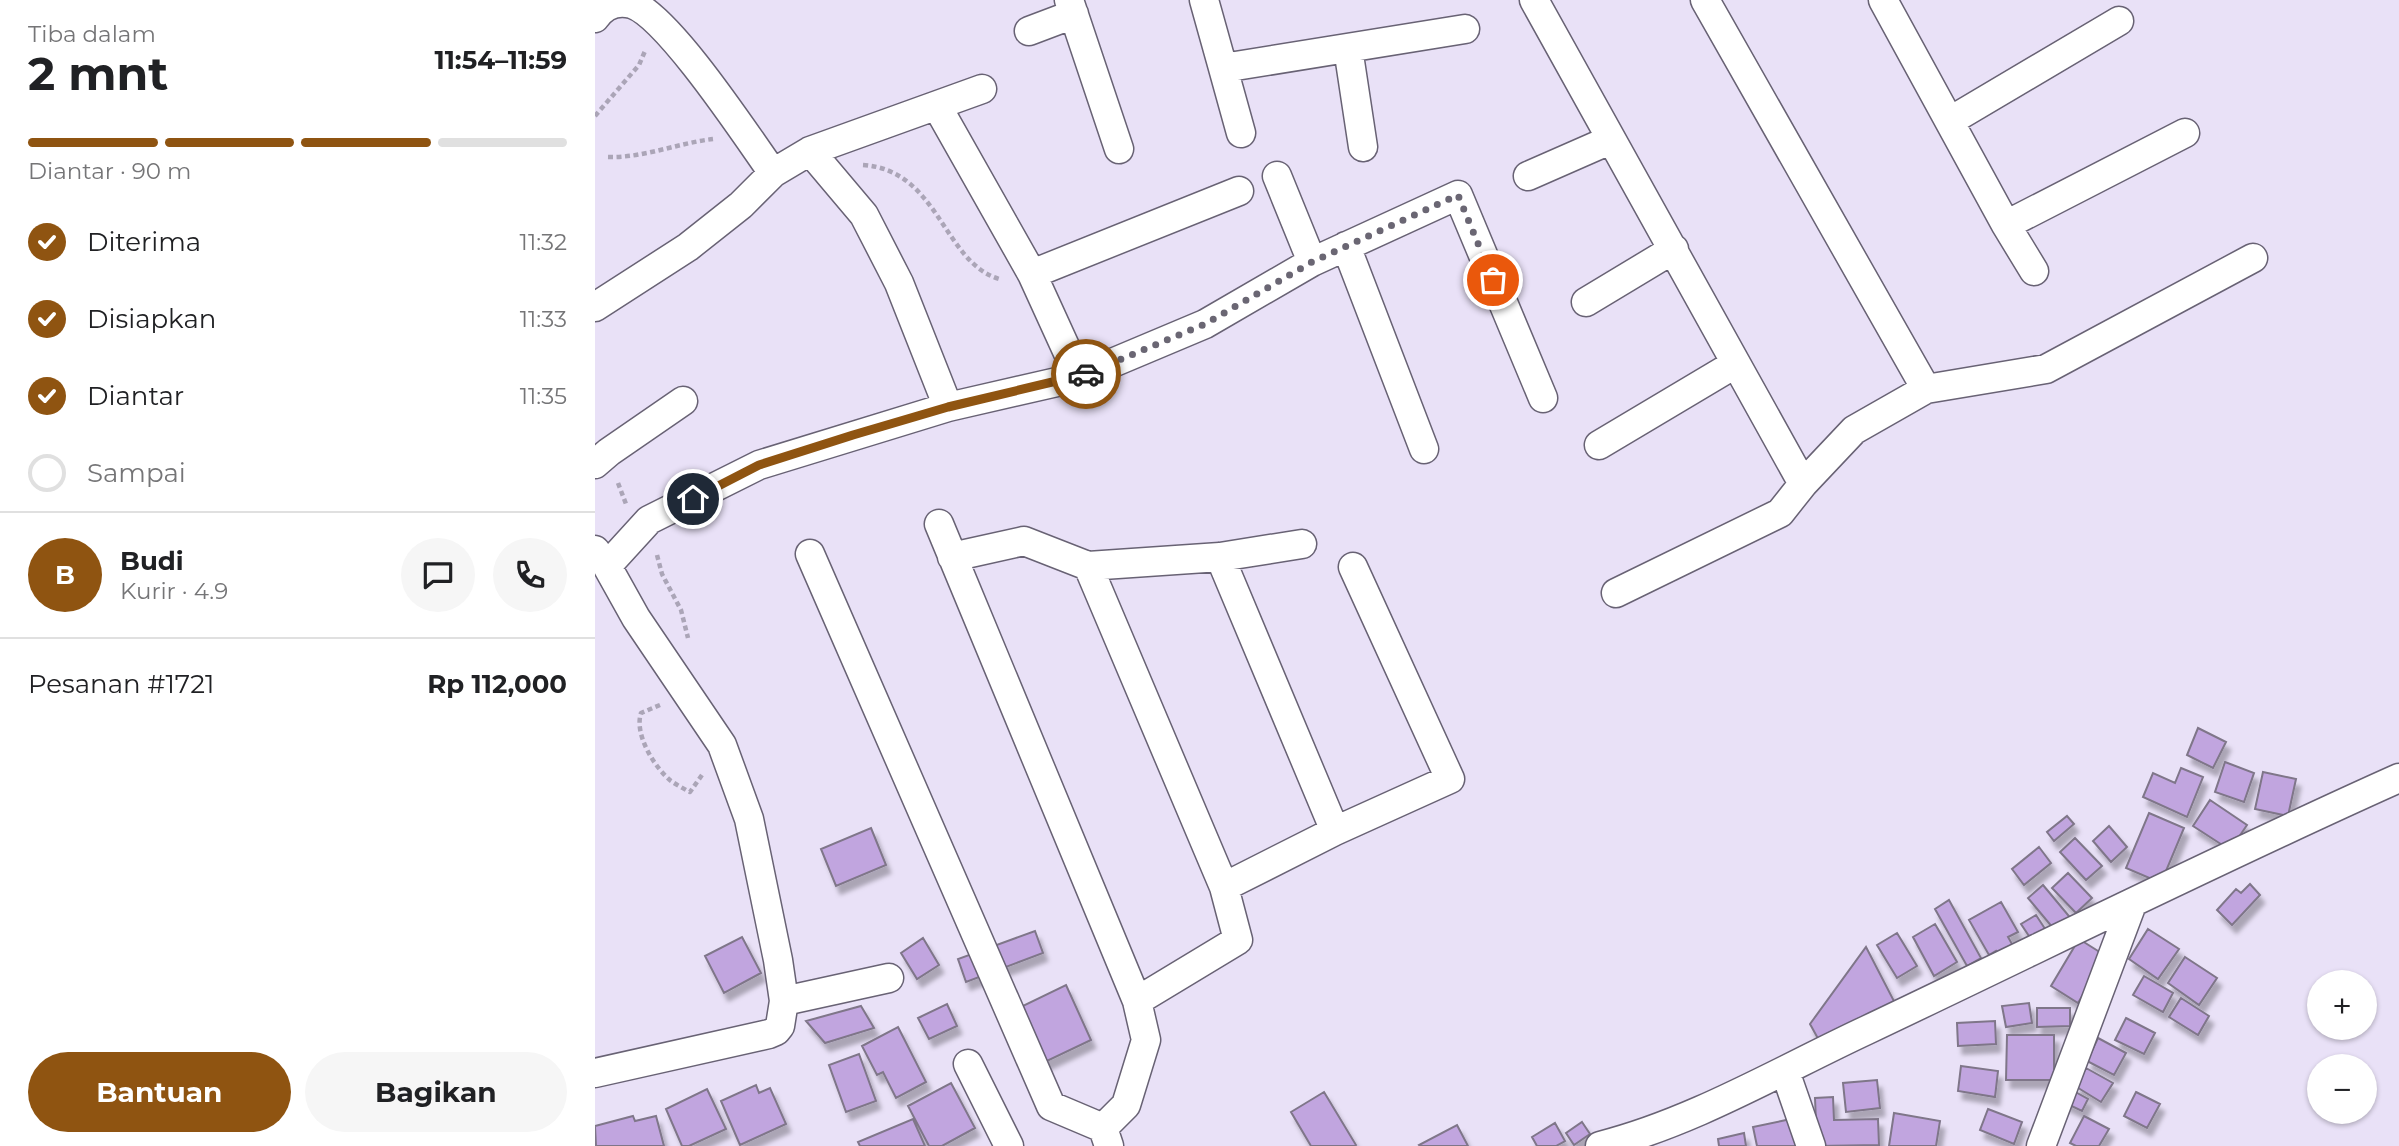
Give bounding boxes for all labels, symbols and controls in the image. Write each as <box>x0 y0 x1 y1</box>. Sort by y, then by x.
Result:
text: Tiba dalam <box>28 20 156 48</box>
text: 11:54–11:59 <box>434 44 567 76</box>
text: 2 mnt <box>28 45 168 102</box>
text: Diantar · 90 m <box>28 157 191 185</box>
icon: check <box>28 223 66 261</box>
text: Diterima <box>87 226 201 258</box>
text: 11:32 <box>520 228 567 256</box>
pin <box>1463 250 1523 310</box>
icon: bag <box>1474 261 1512 299</box>
icon: check <box>28 300 66 338</box>
text: Disiapkan <box>87 303 216 335</box>
text: 11:33 <box>520 305 567 333</box>
courier <box>1051 339 1121 409</box>
icon: car <box>1067 355 1105 393</box>
icon: check <box>28 377 66 415</box>
text: Diantar <box>87 380 184 412</box>
text: 11:35 <box>520 382 567 410</box>
text: Sampai <box>87 457 186 489</box>
pin <box>663 469 723 529</box>
icon: home <box>674 480 712 518</box>
button: chat <box>401 538 475 612</box>
button: phone <box>493 538 567 612</box>
text: Budi <box>120 545 184 577</box>
text: B <box>55 559 75 591</box>
text: Kurir · 4.9 <box>120 577 228 605</box>
text: Pesanan #1721 <box>28 668 214 700</box>
text: Rp 112,000 <box>427 668 567 700</box>
map controls <box>2307 970 2377 1124</box>
button: + <box>2307 970 2377 1040</box>
button: Bantuan <box>28 1052 291 1132</box>
button: Bagikan <box>305 1052 567 1132</box>
button: − <box>2307 1054 2377 1124</box>

